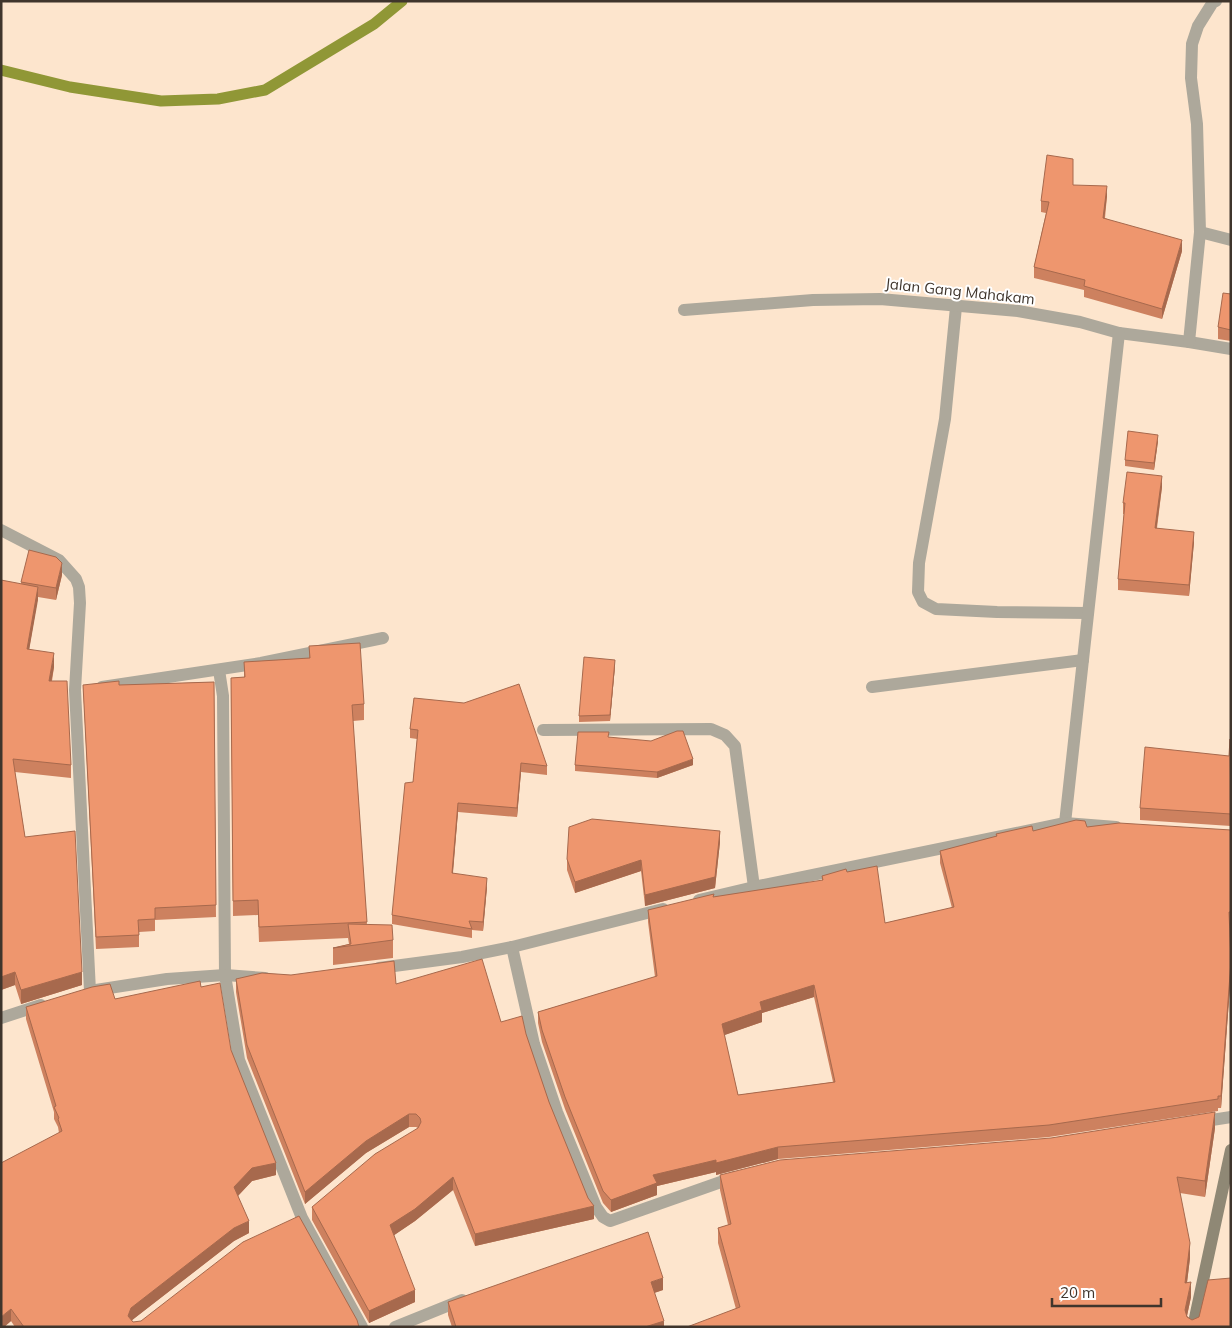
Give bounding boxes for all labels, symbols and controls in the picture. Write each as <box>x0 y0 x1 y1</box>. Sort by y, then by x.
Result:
street label: Jalan Gang Mahakam <box>884 274 1036 308</box>
scale bar <box>1052 1276 1161 1308</box>
text: 20 m <box>1060 1283 1095 1302</box>

